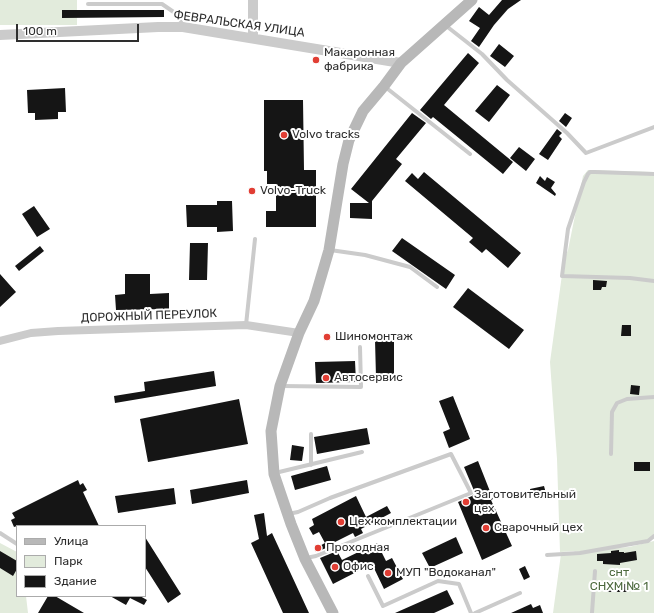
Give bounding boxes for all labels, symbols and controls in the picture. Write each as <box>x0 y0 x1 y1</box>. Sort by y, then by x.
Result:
street label: ФЕВРАЛЬСКАЯ УЛИЦА <box>172 8 306 40</box>
scale bar <box>18 16 141 42</box>
text: 100 m <box>23 24 57 38</box>
place label: Макаронная фабрика <box>324 46 395 74</box>
marker: Макаронная фабрика <box>311 55 321 65</box>
place label: Volvo tracks <box>292 128 360 142</box>
marker: Volvo tracks <box>279 130 289 140</box>
place label: Volvo-Truck <box>260 184 326 198</box>
marker: Volvo-Truck <box>247 186 257 196</box>
street label: ДОРОЖНЫЙ ПЕРЕУЛОК <box>81 306 217 326</box>
place label: Шиномонтаж <box>335 330 413 344</box>
marker: Шиномонтаж <box>322 332 332 342</box>
place label: Автосервис <box>334 371 403 385</box>
marker: Автосервис <box>321 373 331 383</box>
place label: Заготовительный цех <box>474 488 576 516</box>
marker: Заготовительный цех <box>461 497 471 507</box>
place label: Цех комплектации <box>349 515 457 529</box>
marker: Цех комплектации <box>336 517 346 527</box>
place label: Сварочный цех <box>494 521 583 535</box>
marker: Сварочный цех <box>481 523 491 533</box>
legend <box>16 525 146 597</box>
text: Улица <box>54 534 88 548</box>
place label: Проходная <box>326 541 390 555</box>
marker: Проходная <box>313 543 323 553</box>
text: Парк <box>54 554 83 568</box>
place label: Офис <box>343 560 374 574</box>
marker: Офис <box>330 562 340 572</box>
place label: МУП "Водоканал" <box>396 566 496 580</box>
park label: снт СНХМ № 1 <box>590 566 648 594</box>
marker: МУП "Водоканал" <box>383 568 393 578</box>
text: Здание <box>54 574 97 588</box>

